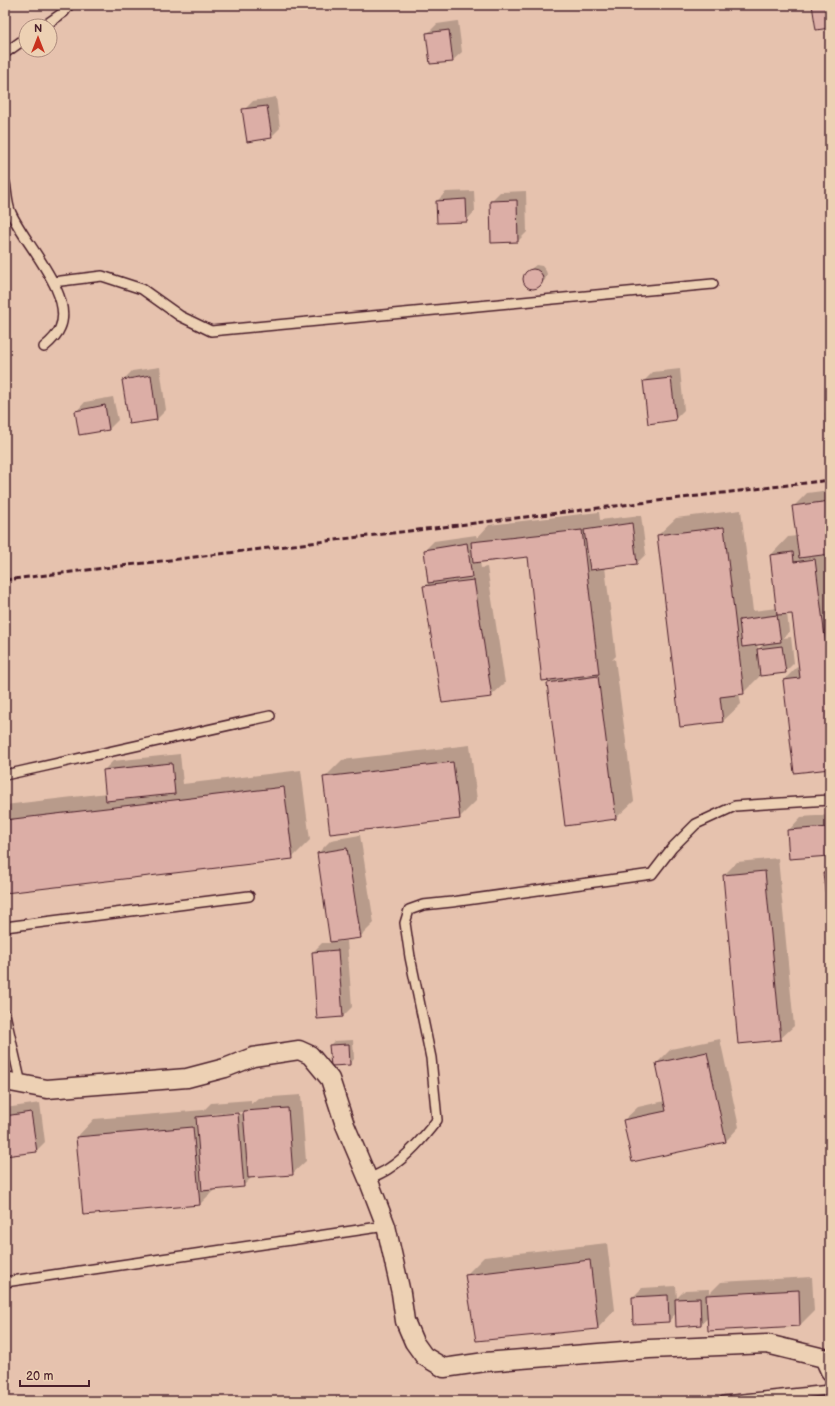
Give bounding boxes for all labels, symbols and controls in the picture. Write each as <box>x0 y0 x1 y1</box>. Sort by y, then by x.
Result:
north arrow <box>18 18 58 58</box>
text: N <box>34 22 42 35</box>
scale bar <box>20 1362 89 1388</box>
text: 20 m <box>26 1369 53 1384</box>

